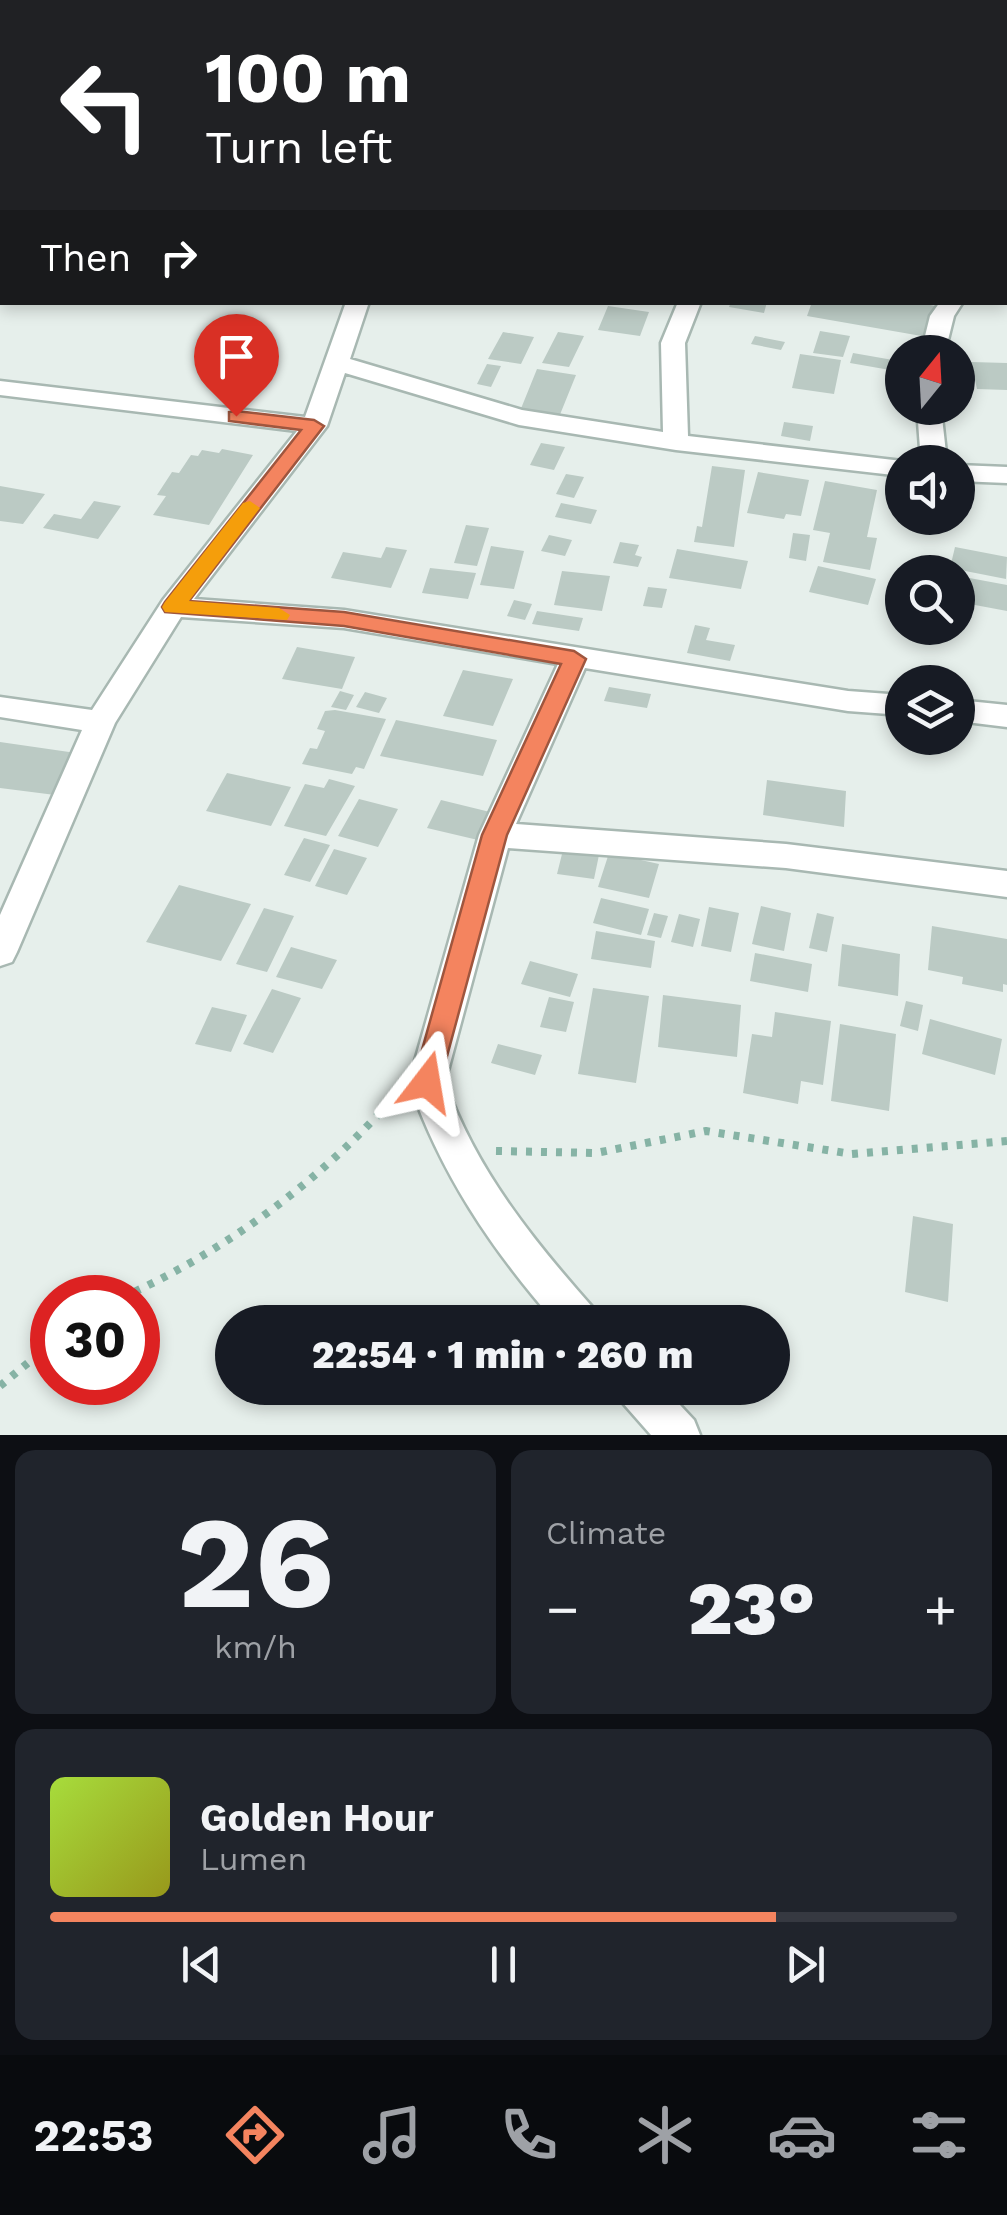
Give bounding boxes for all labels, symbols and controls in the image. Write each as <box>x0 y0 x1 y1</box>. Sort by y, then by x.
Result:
text: 100 m <box>205 37 411 119</box>
icon: left <box>40 40 170 170</box>
text: Turn left <box>205 121 392 174</box>
icon: right <box>151 230 206 285</box>
text: Then <box>40 236 131 280</box>
pin <box>194 314 279 417</box>
icon: arrive <box>209 329 264 384</box>
north arrow <box>885 335 975 425</box>
map controls <box>885 335 975 755</box>
button: sound <box>885 445 975 535</box>
button: search <box>885 555 975 645</box>
button: layers <box>885 665 975 755</box>
position arrow <box>375 1030 479 1134</box>
speed limit sign: 30 <box>30 1275 160 1405</box>
text: 22:54 · 1 min · 260 m <box>312 1333 693 1377</box>
text: 26 <box>177 1486 334 1639</box>
text: Climate <box>546 1514 666 1552</box>
text: 23° <box>688 1564 815 1652</box>
text: − <box>546 1577 579 1641</box>
text: + <box>924 1577 957 1641</box>
text: km/h <box>214 1628 297 1666</box>
text: Golden Hour <box>200 1796 434 1840</box>
text: Lumen <box>200 1840 307 1878</box>
icon: previous <box>174 1937 229 1992</box>
icon: pause <box>476 1937 531 1992</box>
icon: next <box>778 1937 833 1992</box>
icon: directions <box>220 2100 290 2170</box>
icon: music <box>357 2100 427 2170</box>
icon: phone <box>494 2100 564 2170</box>
icon: climate <box>630 2100 700 2170</box>
icon: car <box>767 2100 837 2170</box>
icon: filters <box>904 2100 974 2170</box>
text: 22:53 <box>33 2109 154 2162</box>

